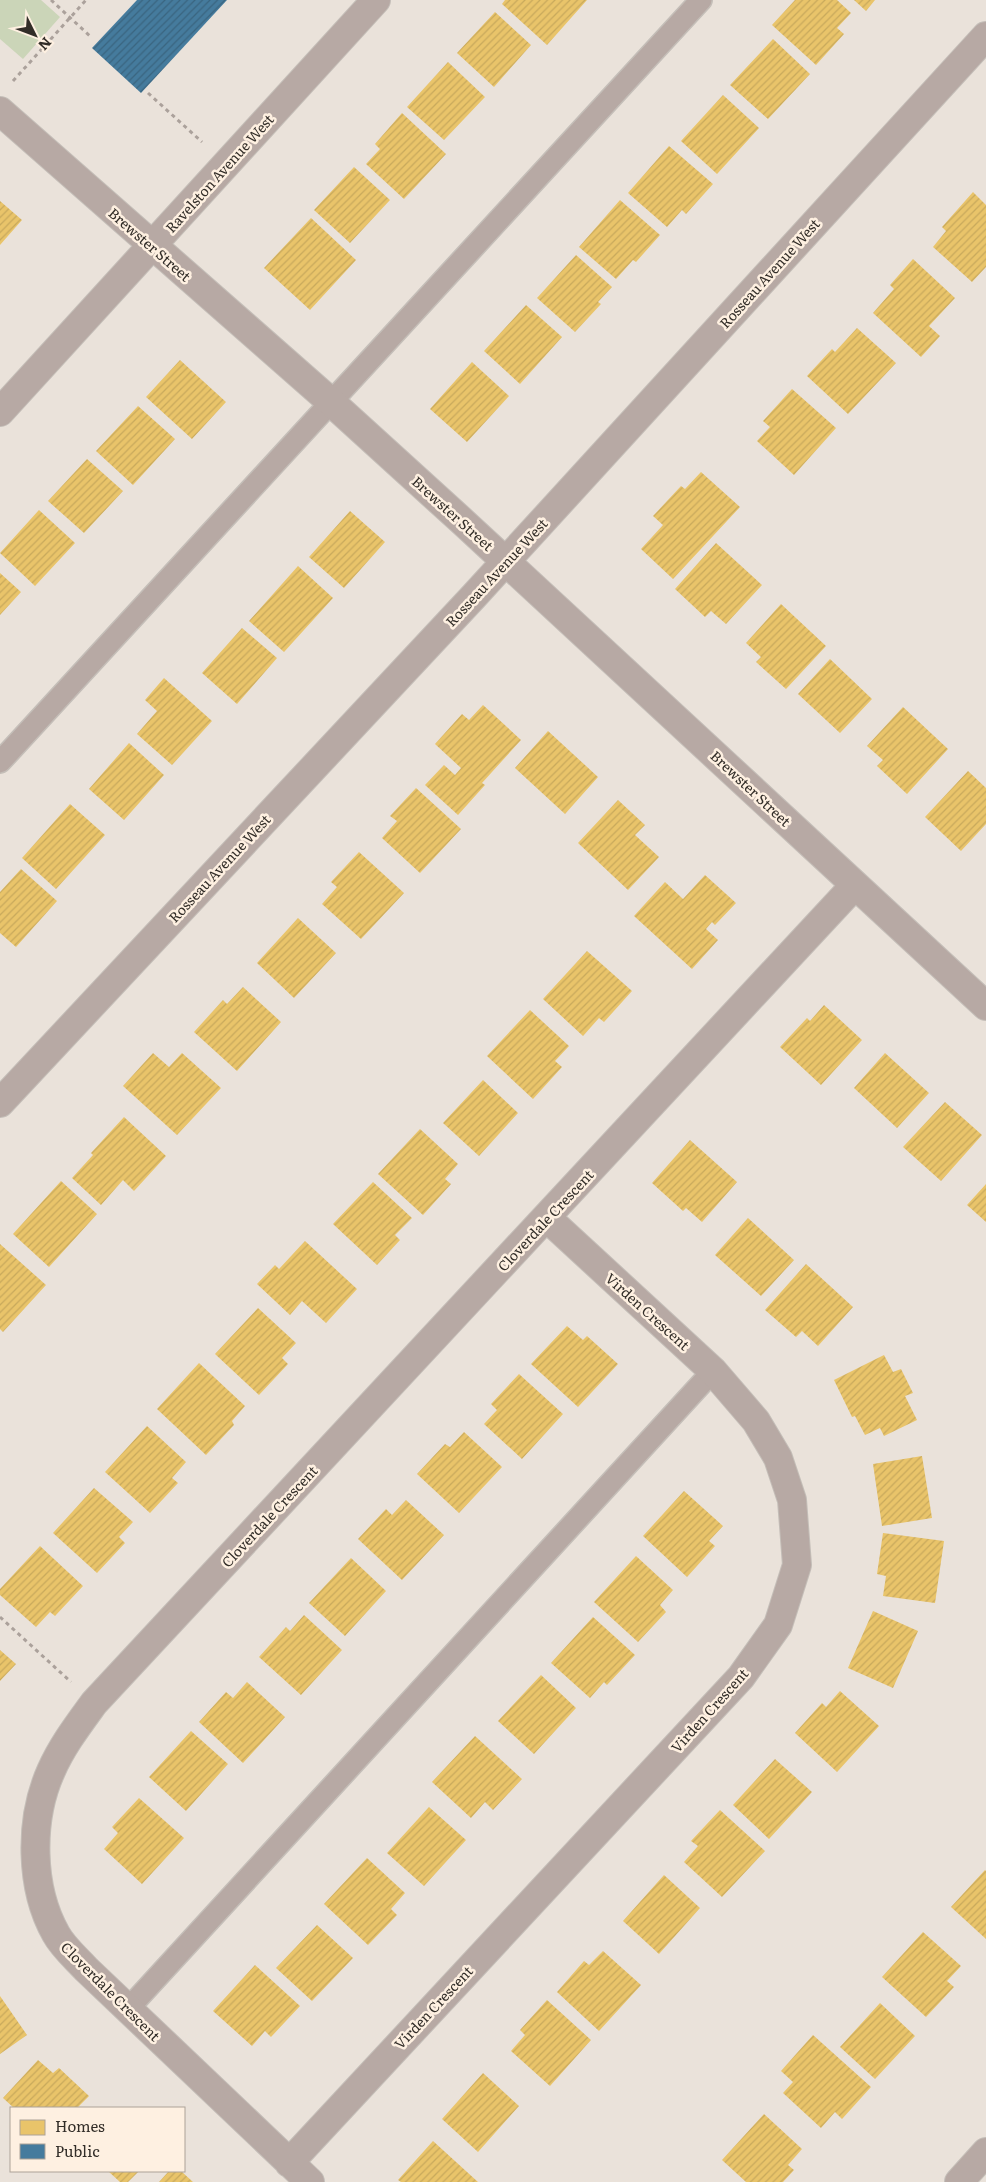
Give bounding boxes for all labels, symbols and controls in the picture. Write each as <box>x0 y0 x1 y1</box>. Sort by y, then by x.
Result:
north arrow <box>10 10 60 60</box>
text: N <box>34 33 57 56</box>
street label: Ravelston Avenue West <box>160 109 278 237</box>
street label: Brewster Street <box>104 203 196 286</box>
street label: Rosseau Avenue West <box>714 214 824 332</box>
street label: Brewster Street <box>408 471 498 555</box>
street label: Rosseau Avenue West <box>440 513 552 631</box>
street label: Brewster Street <box>706 745 796 831</box>
street label: Rosseau Avenue West <box>163 809 275 927</box>
street label: Cloverdale Crescent <box>492 1164 598 1275</box>
street label: Virden Crescent <box>602 1268 695 1354</box>
street label: Cloverdale Crescent <box>216 1460 322 1571</box>
street label: Virden Crescent <box>666 1663 752 1756</box>
street label: Cloverdale Crescent <box>57 1937 165 2045</box>
street label: Virden Crescent <box>389 1961 477 2053</box>
legend <box>10 2107 185 2172</box>
text: Homes <box>55 2114 105 2137</box>
text: Public <box>55 2139 100 2162</box>

